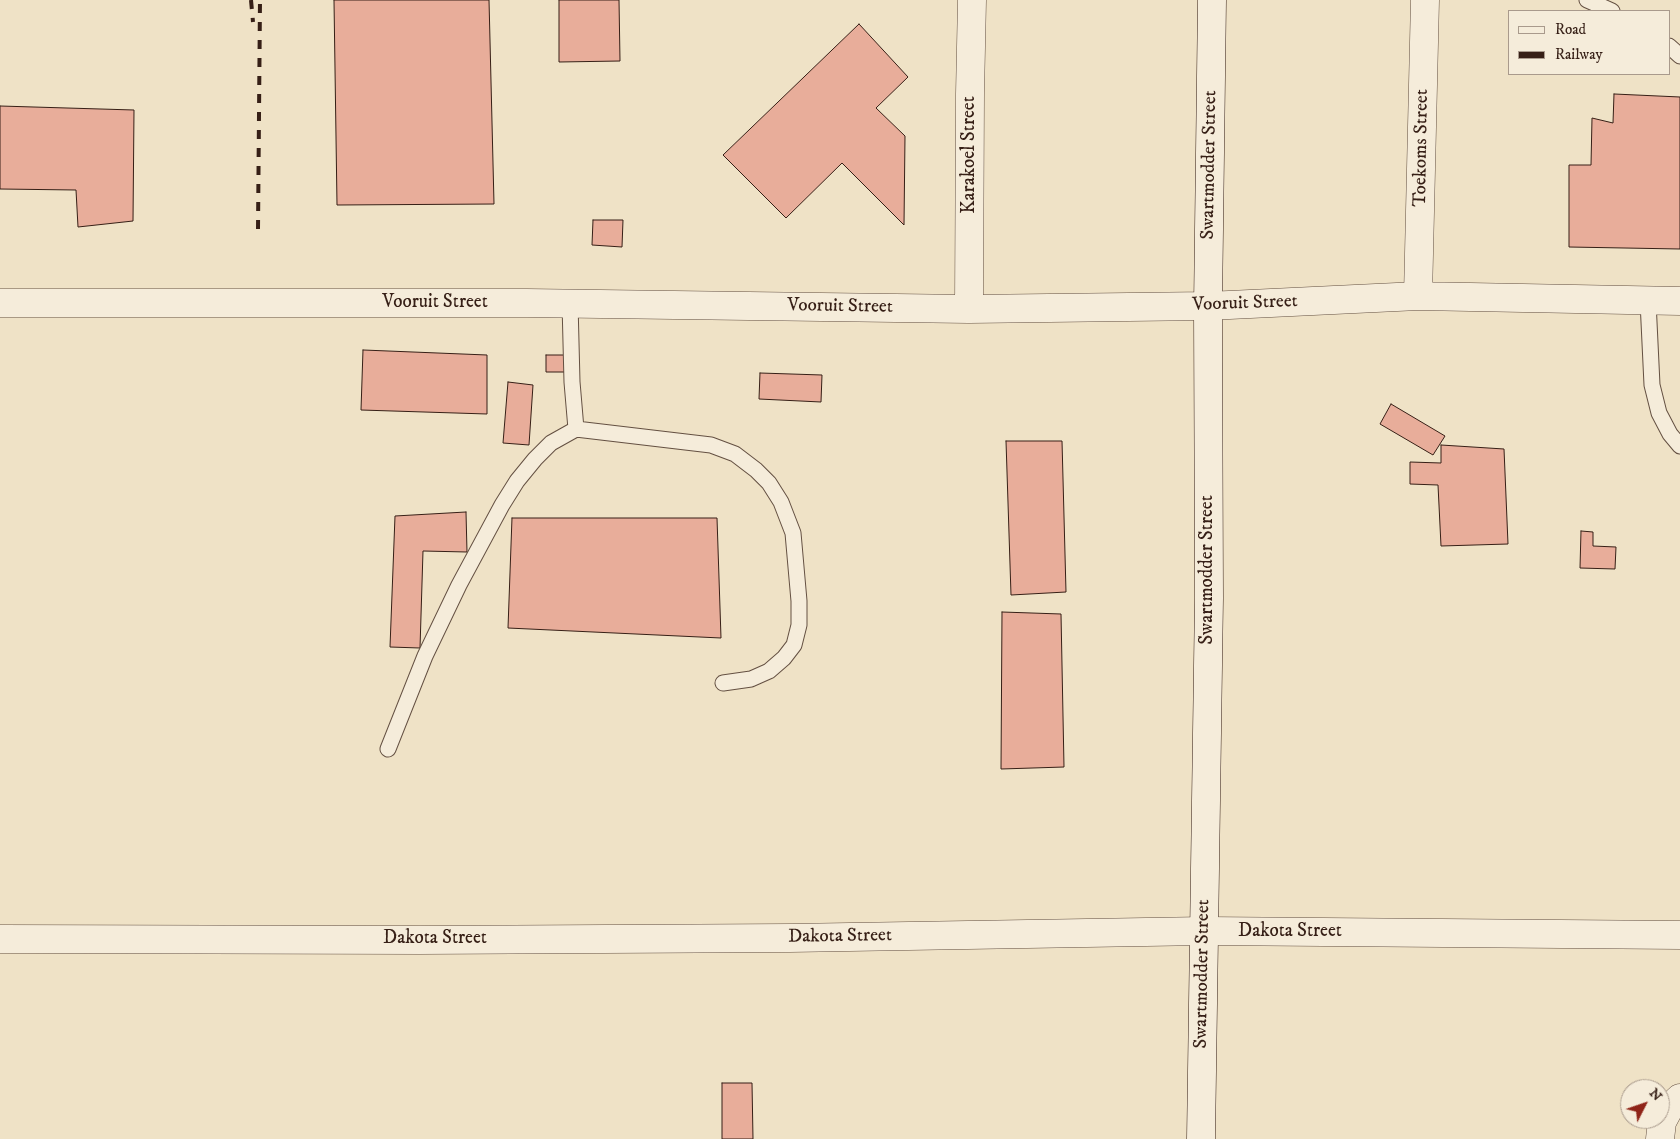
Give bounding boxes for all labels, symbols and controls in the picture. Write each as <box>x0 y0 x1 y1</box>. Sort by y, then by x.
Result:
legend <box>1508 10 1670 75</box>
text: Road <box>1555 20 1586 39</box>
text: Railway <box>1555 45 1603 64</box>
street label: Toekoms Street <box>1410 89 1434 207</box>
street label: Swartmodder Street <box>1197 90 1223 240</box>
street label: Karakoel Street <box>959 96 981 214</box>
street label: Vooruit Street <box>1192 291 1298 317</box>
street label: Vooruit Street <box>382 292 488 314</box>
street label: Vooruit Street <box>787 295 893 319</box>
street label: Swartmodder Street <box>1197 495 1219 645</box>
street label: Swartmodder Street <box>1190 899 1216 1049</box>
street label: Dakota Street <box>1238 921 1342 943</box>
street label: Dakota Street <box>788 925 892 949</box>
street label: Dakota Street <box>383 928 487 950</box>
north arrow <box>1620 1079 1670 1129</box>
text: N <box>1645 1085 1666 1105</box>

